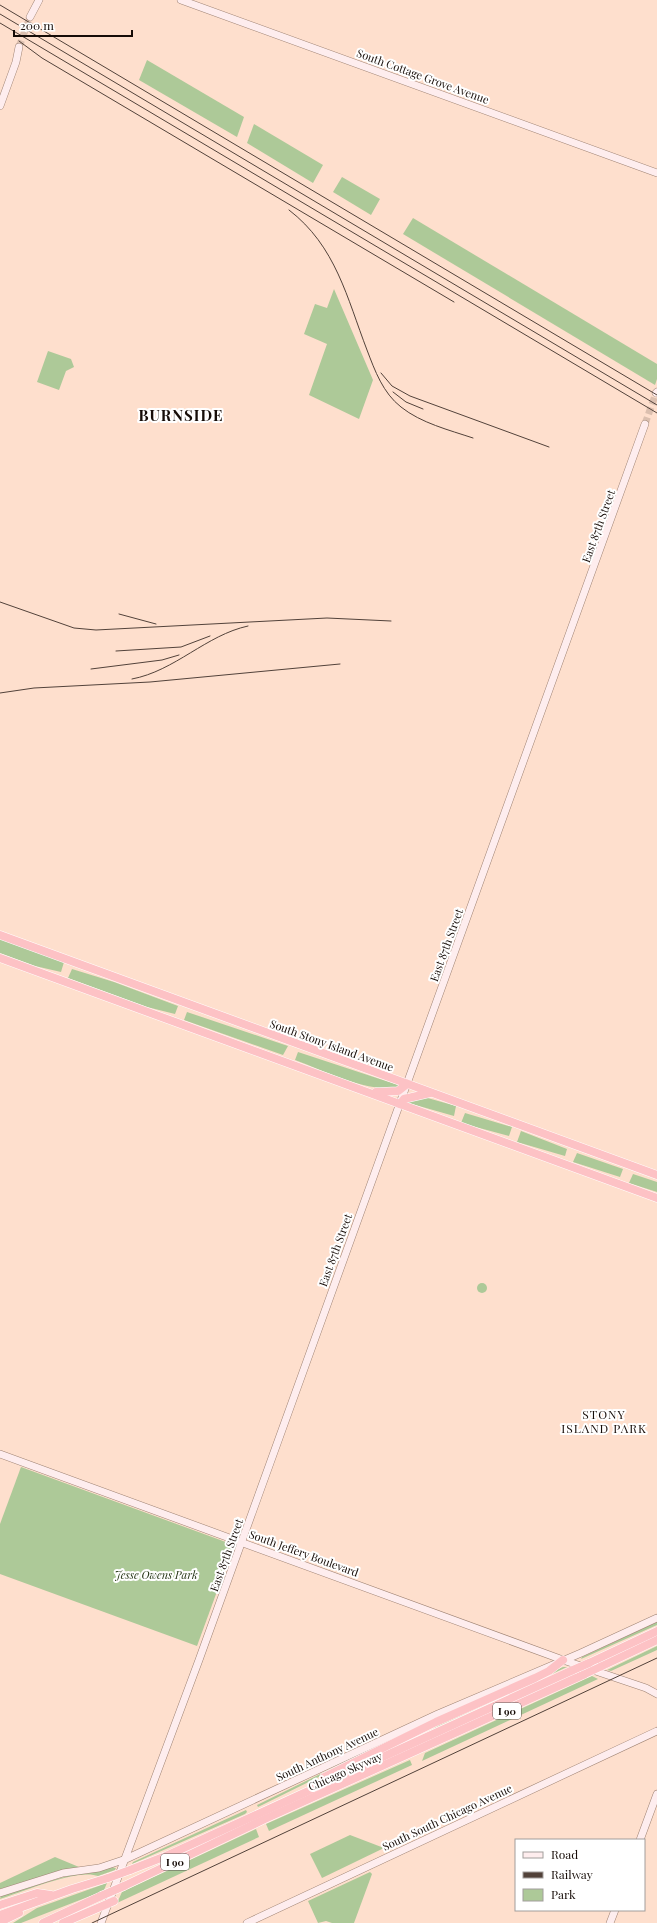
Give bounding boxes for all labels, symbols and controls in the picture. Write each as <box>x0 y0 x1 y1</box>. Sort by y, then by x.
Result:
scale bar <box>14 12 132 38</box>
text: 200 m <box>20 17 54 33</box>
street label: South Cottage Grove Avenue <box>355 45 492 107</box>
district label: BURNSIDE <box>138 405 224 425</box>
street label: East 87th Street <box>578 487 618 564</box>
street label: East 87th Street <box>426 906 466 983</box>
street label: South Stony Island Avenue <box>268 1016 396 1075</box>
street label: East 87th Street <box>315 1211 355 1288</box>
district label: STONY ISLAND PARK <box>561 1406 647 1436</box>
street label: East 87th Street <box>206 1516 246 1593</box>
street label: South Jeffery Boulevard <box>247 1526 361 1580</box>
park label: Jesse Owens Park <box>114 1567 198 1582</box>
road number: I 90 <box>493 1703 521 1719</box>
street label: South Anthony Avenue <box>273 1723 381 1784</box>
street label: Chicago Skyway <box>306 1748 385 1794</box>
street label: South South Chicago Avenue <box>380 1780 515 1854</box>
legend <box>515 1839 645 1911</box>
text: Road <box>551 1846 578 1862</box>
road number: I 90 <box>161 1854 189 1870</box>
text: Railway <box>551 1866 593 1882</box>
text: Park <box>551 1886 576 1902</box>

